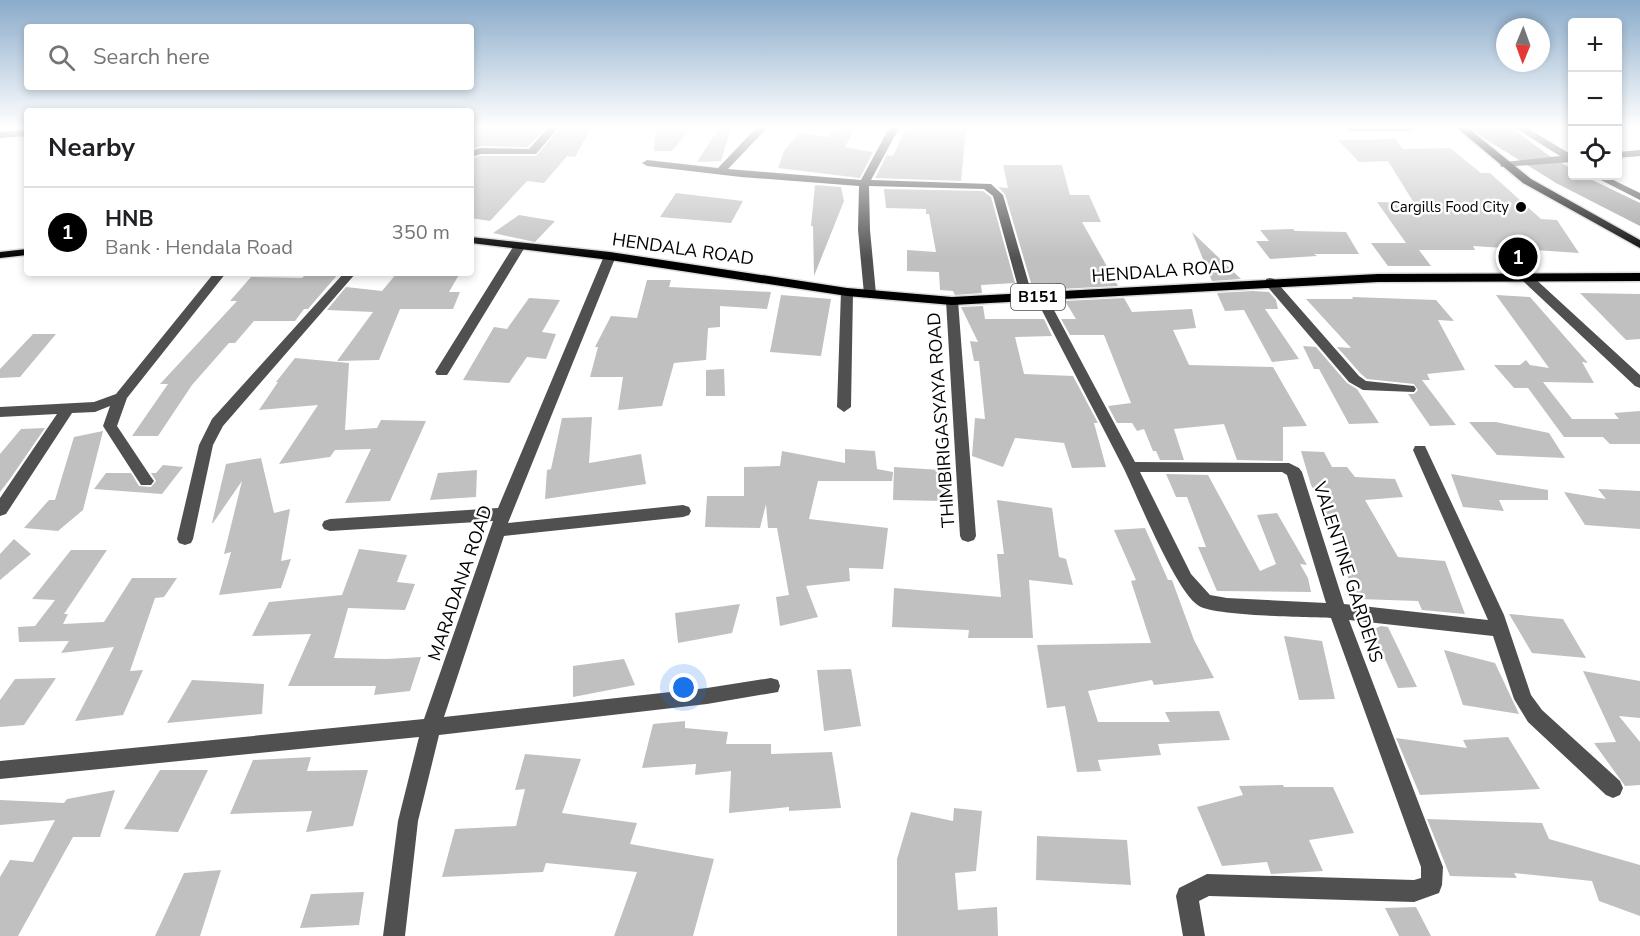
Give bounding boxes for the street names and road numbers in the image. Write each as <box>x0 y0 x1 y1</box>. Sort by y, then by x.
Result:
street label: HENDALA ROAD <box>611 227 755 271</box>
street label: HENDALA ROAD <box>1091 254 1235 288</box>
road number: B151 <box>1011 284 1065 310</box>
street label: THIMBIRIGASYAYA ROAD <box>922 312 960 528</box>
street label: VALENTINE GARDENS <box>1307 478 1389 665</box>
street label: MARADANA ROAD <box>422 502 498 664</box>

